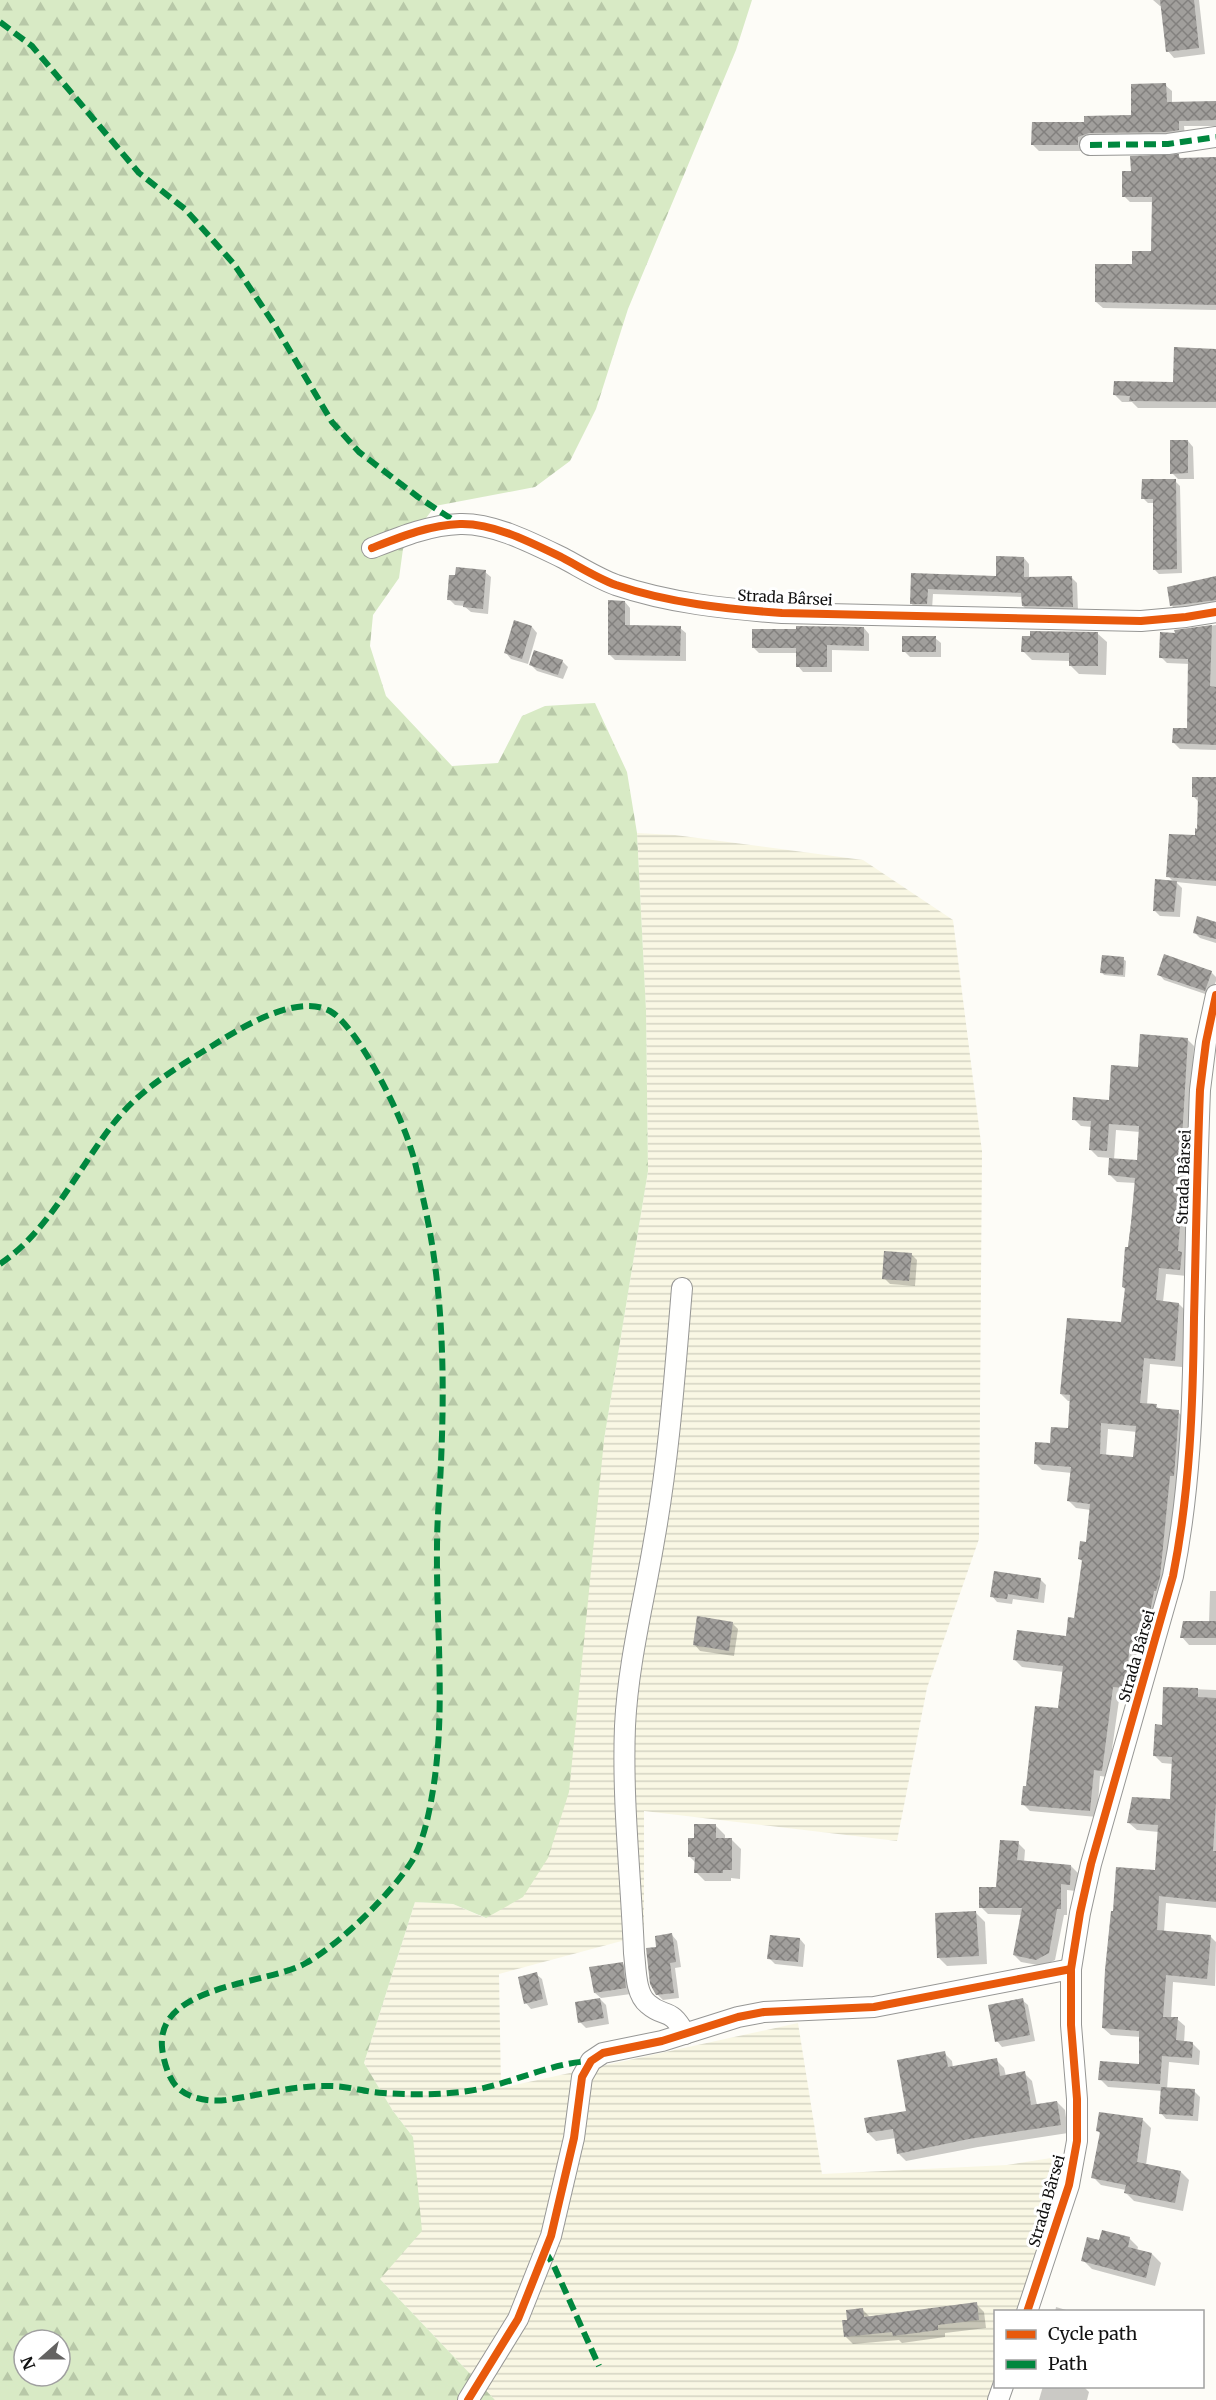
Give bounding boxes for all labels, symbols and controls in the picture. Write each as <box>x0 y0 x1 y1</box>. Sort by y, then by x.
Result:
street label: Strada Bârsei <box>737 586 833 609</box>
street label: Strada Bârsei <box>1172 1129 1195 1225</box>
street label: Strada Bârsei <box>1114 1607 1159 1704</box>
street label: Strada Bârsei <box>1024 2152 1069 2249</box>
legend <box>994 2310 1204 2388</box>
text: Cycle path <box>1048 2322 1138 2345</box>
north arrow <box>12 2328 72 2388</box>
text: Path <box>1048 2352 1088 2375</box>
text: N <box>16 2354 40 2373</box>

